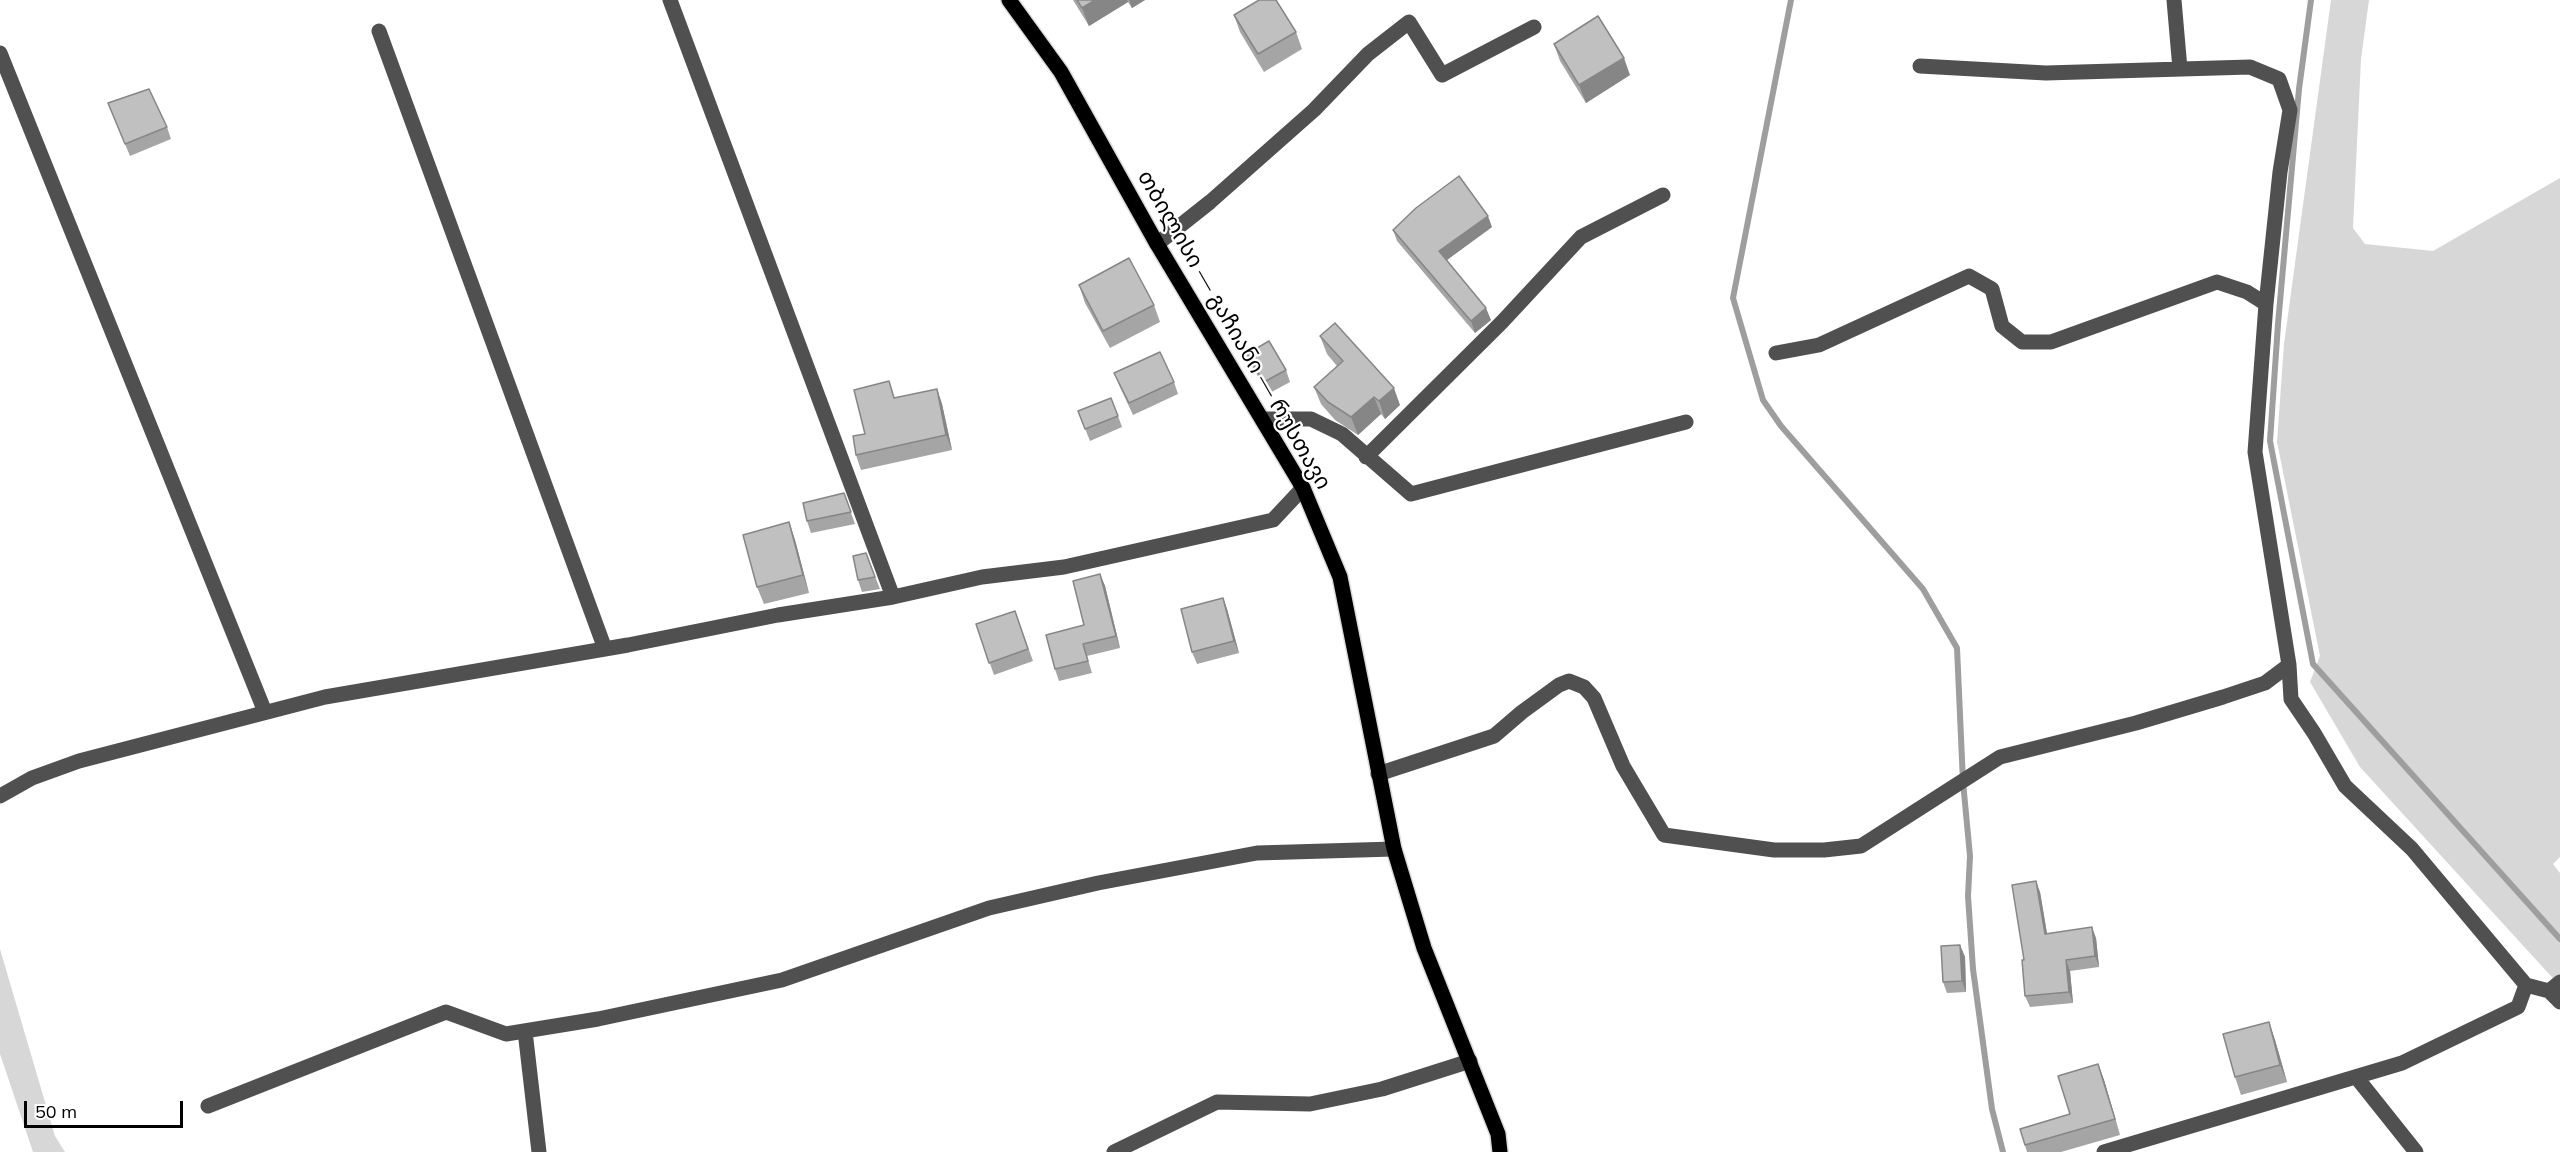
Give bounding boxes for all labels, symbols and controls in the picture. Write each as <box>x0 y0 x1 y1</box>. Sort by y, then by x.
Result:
street label: თბილისი — გაჩიანი — რუსთავი <box>1132 166 1336 494</box>
scale bar <box>27 1089 186 1127</box>
text: 50 m <box>35 1100 77 1123</box>

